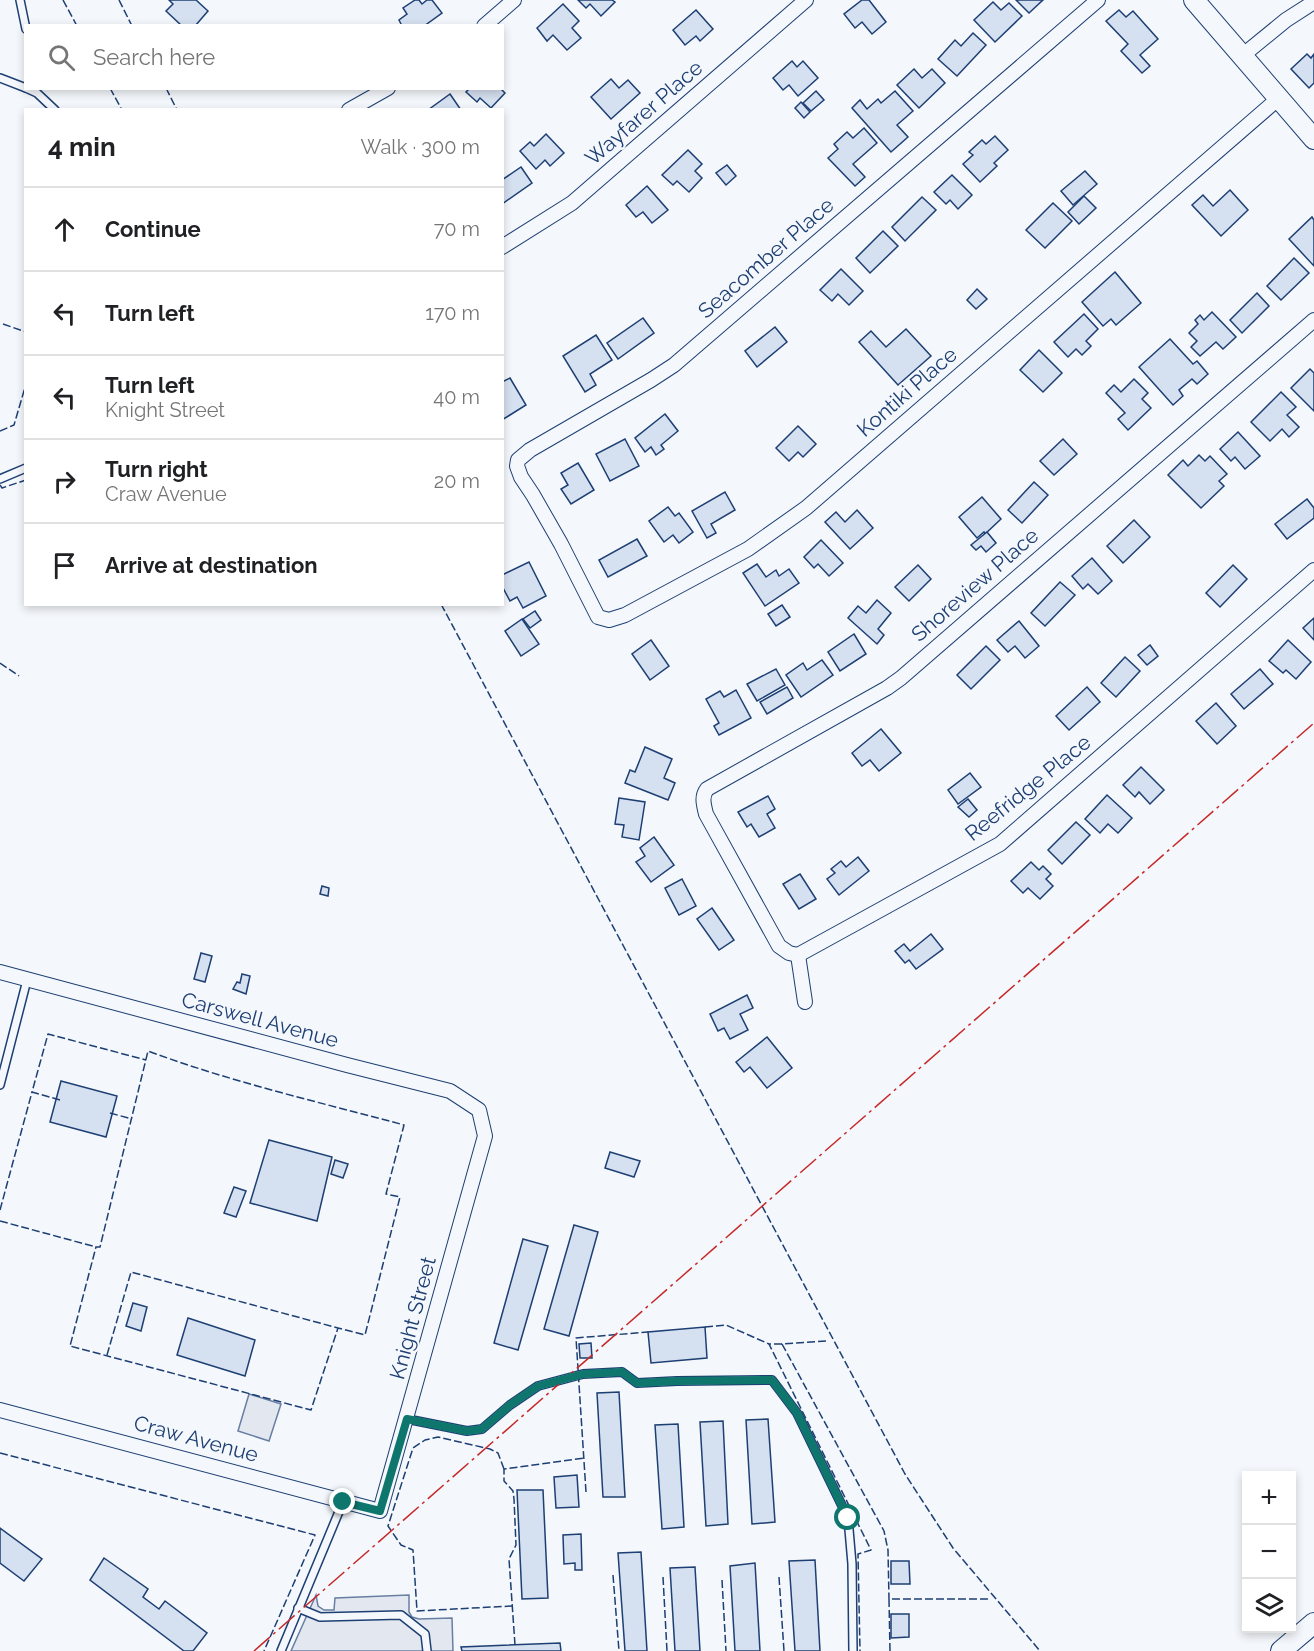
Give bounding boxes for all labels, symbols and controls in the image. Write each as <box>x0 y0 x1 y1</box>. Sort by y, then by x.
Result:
search box <box>24 24 504 90</box>
icon: search <box>45 41 78 74</box>
text: Search here <box>93 44 215 70</box>
street label: Wayfarer Place <box>580 55 707 170</box>
text: 4 min <box>48 132 116 162</box>
text: Walk · 300 m <box>361 135 480 159</box>
street label: Seacomber Place <box>693 192 838 323</box>
icon: ahead <box>48 213 81 246</box>
text: Continue <box>105 216 201 242</box>
text: 70 m <box>434 217 480 241</box>
icon: left <box>48 297 81 330</box>
text: Turn left <box>105 300 195 326</box>
text: 170 m <box>425 301 480 325</box>
street label: Kontiki Place <box>852 341 962 442</box>
text: Turn left <box>105 372 195 398</box>
icon: left <box>48 381 81 414</box>
text: 40 m <box>433 385 480 409</box>
text: Knight Street <box>105 398 225 422</box>
text: Turn right <box>105 456 208 482</box>
icon: right <box>48 465 81 498</box>
text: 20 m <box>434 469 480 493</box>
text: Craw Avenue <box>105 482 227 506</box>
street label: Shoreview Place <box>906 523 1043 647</box>
icon: arrive <box>48 549 81 582</box>
text: Arrive at destination <box>105 552 318 578</box>
street label: Reefridge Place <box>960 729 1096 846</box>
street label: Carswell Avenue <box>179 987 341 1052</box>
street label: Knight Street <box>384 1254 441 1382</box>
street label: Craw Avenue <box>131 1410 261 1467</box>
map controls <box>1242 1471 1296 1633</box>
button: + <box>1242 1471 1296 1525</box>
route end <box>329 1488 355 1514</box>
route start <box>834 1504 860 1530</box>
button: − <box>1242 1525 1296 1579</box>
button: layers <box>1242 1579 1296 1633</box>

